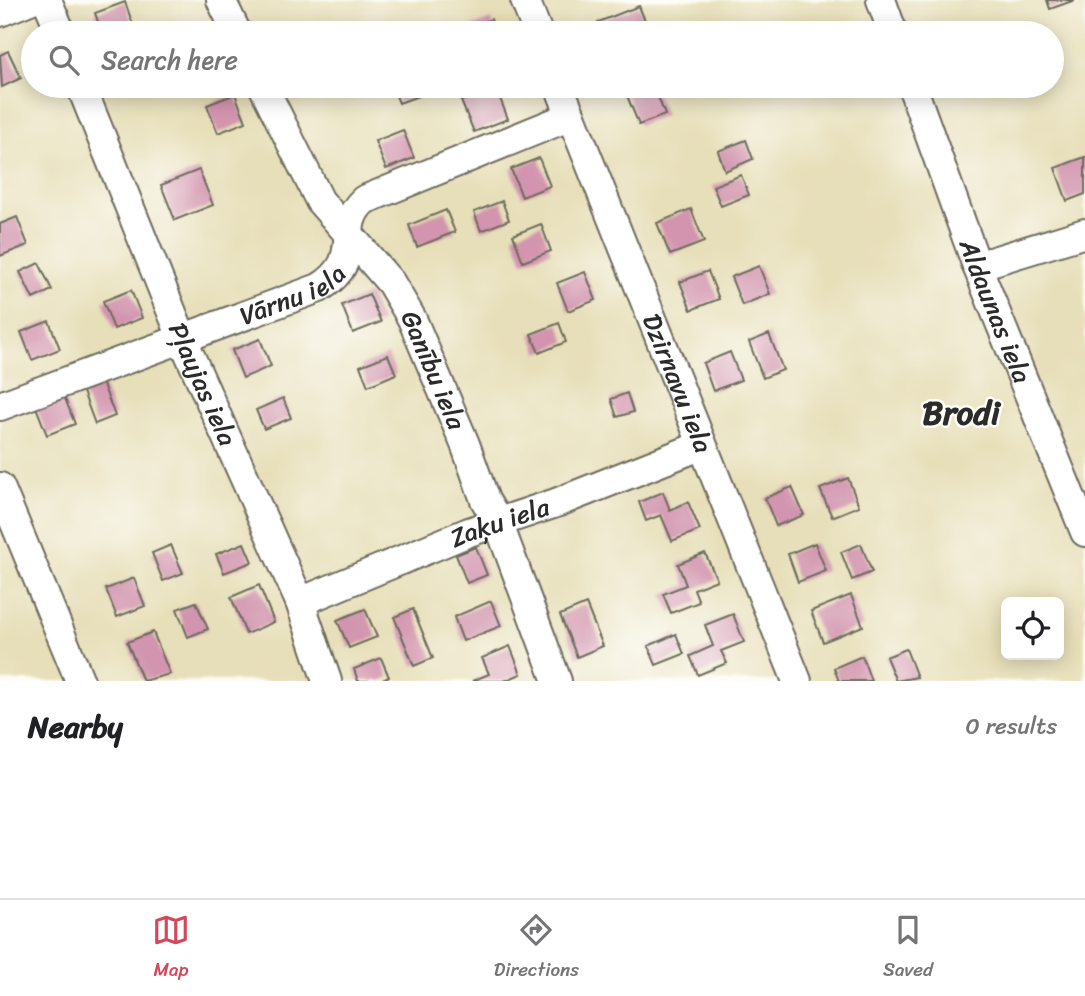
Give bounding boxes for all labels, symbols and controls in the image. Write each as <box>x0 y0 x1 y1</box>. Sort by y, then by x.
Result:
search box <box>21 21 1064 98</box>
text: Search here <box>101 37 238 83</box>
icon: search <box>45 41 83 79</box>
street label: Aldaunas iela <box>946 231 1045 390</box>
street label: Vārnu iela <box>233 254 358 338</box>
street label: Ganību iela <box>388 303 480 438</box>
street label: Dzirnavu iela <box>629 306 726 460</box>
street label: Pļaujas iela <box>155 315 251 454</box>
district label: Brodi <box>922 384 1002 442</box>
street label: Zaķu iela <box>442 483 556 561</box>
map controls <box>1001 597 1064 660</box>
button: locate <box>1001 597 1064 660</box>
text: Nearby <box>28 700 123 754</box>
text: 0 results <box>965 706 1057 747</box>
tab: Map <box>152 911 190 986</box>
tab: Directions <box>494 911 579 986</box>
tab: Saved <box>883 911 933 986</box>

